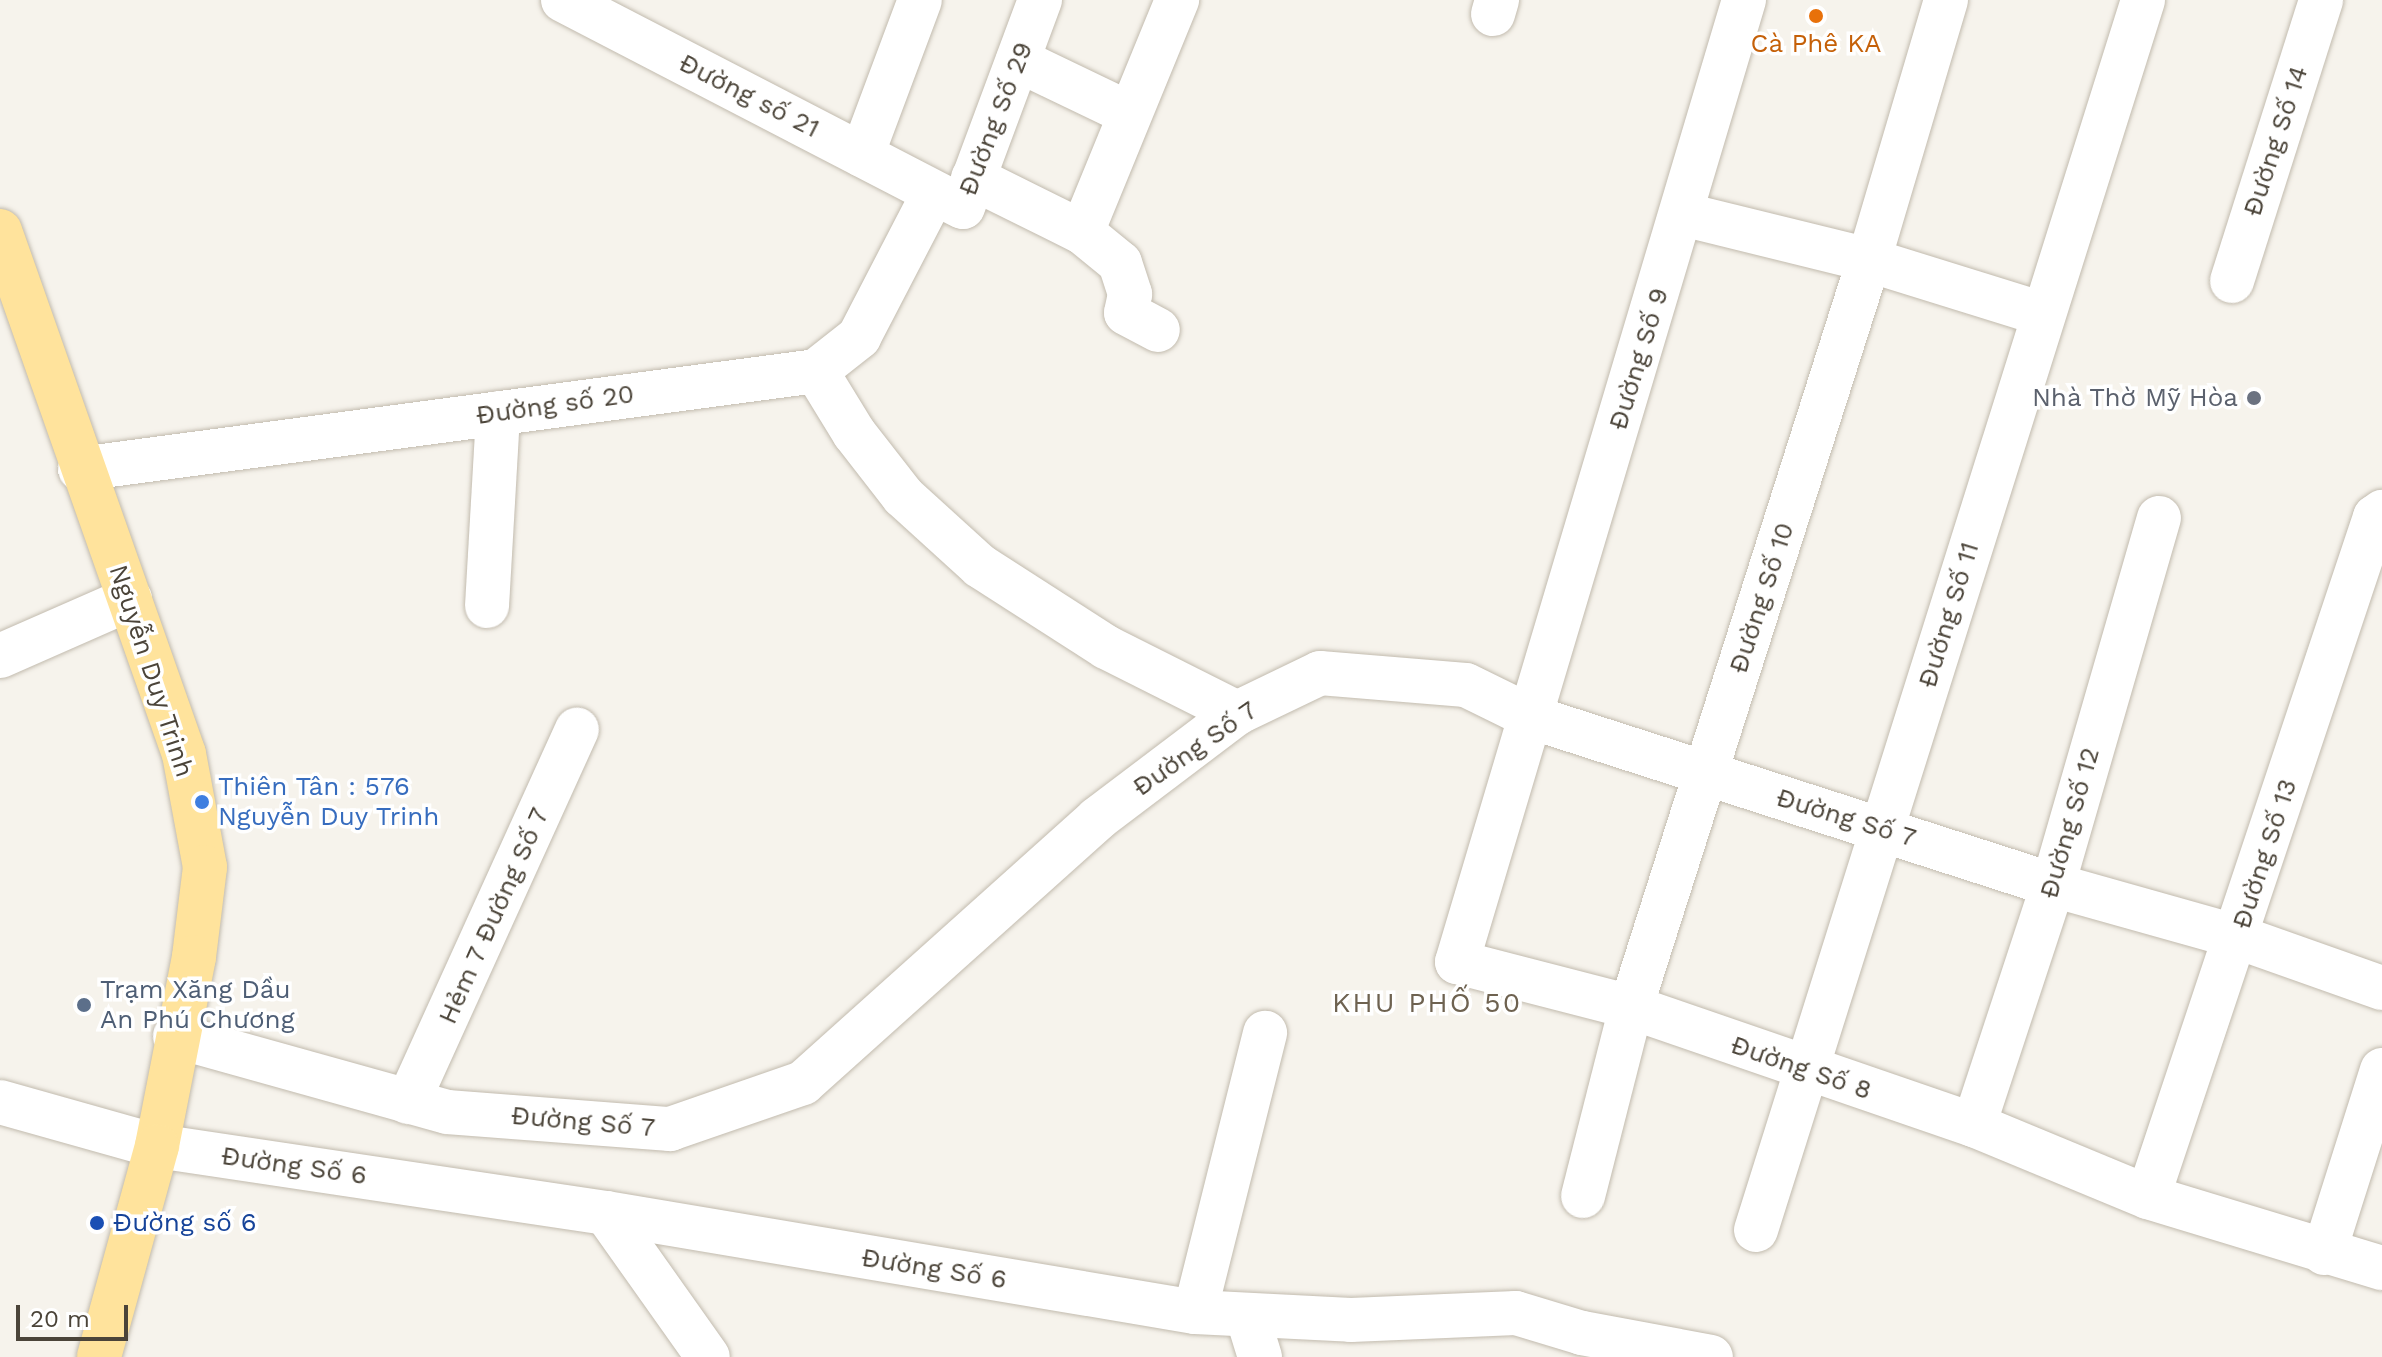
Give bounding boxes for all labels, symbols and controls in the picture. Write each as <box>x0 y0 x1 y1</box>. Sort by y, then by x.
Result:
marker: Cà Phê KA <box>1807 7 1825 25</box>
place label: Cà Phê KA <box>1750 28 1882 60</box>
street label: Đường Số 29 <box>952 38 1040 200</box>
street label: Đường số 21 <box>674 47 824 145</box>
street label: Đường Số 14 <box>2237 62 2315 220</box>
street label: Đường Số 9 <box>1603 284 1675 434</box>
street label: Đường số 20 <box>474 378 636 432</box>
place label: Nhà Thờ Mỹ Hòa <box>2030 382 2238 414</box>
marker: Nhà Thờ Mỹ Hòa <box>2245 389 2263 407</box>
street label: Đường Số 10 <box>1723 519 1801 677</box>
street label: Đường Số 11 <box>1912 538 1986 692</box>
street label: Nguyễn Duy Trinh <box>102 560 200 782</box>
street label: Đường Số 7 <box>1127 695 1263 803</box>
street label: Đường Số 12 <box>2034 744 2106 902</box>
place label: Thiên Tân : 576 Nguyễn Duy Trinh <box>218 771 441 832</box>
street label: Đường Số 13 <box>2226 775 2304 933</box>
street label: Đường Số 7 <box>1772 782 1920 854</box>
marker: Thiên Tân : 576 Nguyễn Duy Trinh <box>193 793 211 811</box>
street label: Hẻm 7 Đường Số 7 <box>432 802 556 1030</box>
place label: Trạm Xăng Dầu An Phú Chương <box>100 974 294 1036</box>
district label: KHU PHỐ 50 <box>1332 986 1522 1020</box>
marker: Trạm Xăng Dầu An Phú Chương <box>75 996 93 1014</box>
street label: Đường Số 8 <box>1727 1029 1875 1107</box>
street label: Đường Số 7 <box>509 1100 657 1144</box>
street label: Đường Số 6 <box>219 1140 369 1192</box>
place label: Đường số 6 <box>113 1207 257 1239</box>
marker: Đường số 6 <box>88 1214 106 1232</box>
street label: Đường Số 6 <box>859 1242 1009 1296</box>
scale bar <box>20 1289 132 1339</box>
text: 20 m <box>30 1305 90 1333</box>

